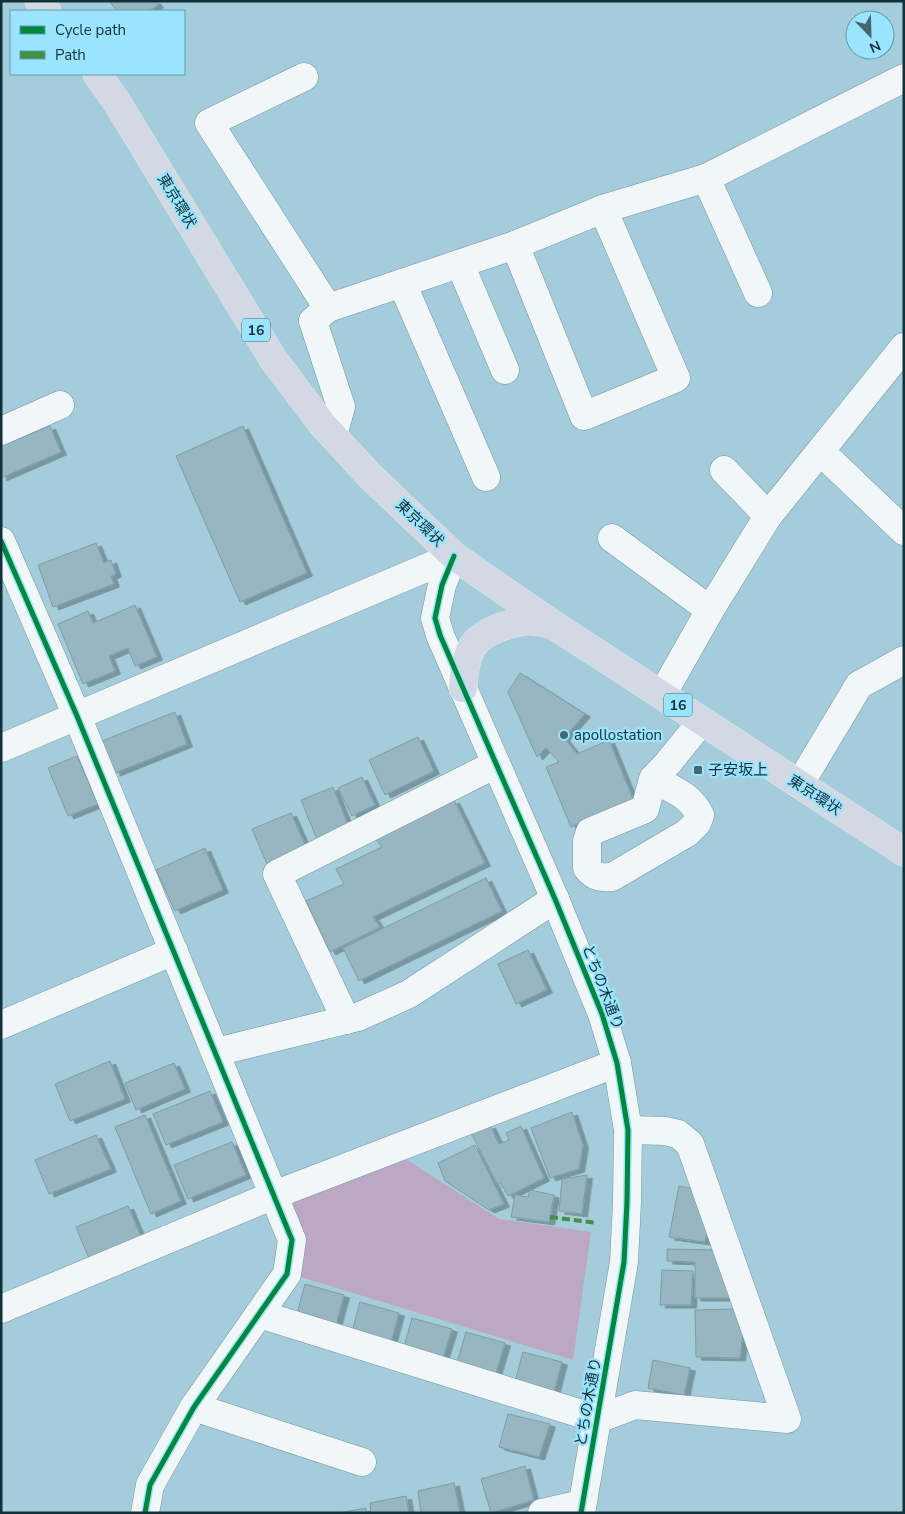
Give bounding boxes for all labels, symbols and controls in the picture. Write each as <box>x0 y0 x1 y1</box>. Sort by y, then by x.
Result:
legend <box>10 10 185 75</box>
north arrow <box>845 10 895 60</box>
text: Cycle path <box>55 20 126 40</box>
text: N <box>866 36 883 57</box>
text: Path <box>55 45 86 65</box>
street label: 東京環状 <box>153 170 201 232</box>
road number: 16 <box>242 318 270 342</box>
street label: 東京環状 <box>391 495 449 551</box>
road number: 16 <box>664 694 692 716</box>
place label: apollostation <box>574 725 662 745</box>
marker: apollostation <box>558 729 570 741</box>
place label: 子安坂上 <box>708 760 768 780</box>
marker: 子安坂上 <box>692 764 704 776</box>
street label: 東京環状 <box>784 770 846 820</box>
street label: とちの木通り <box>578 941 628 1033</box>
street label: とちの木通り <box>570 1356 606 1448</box>

